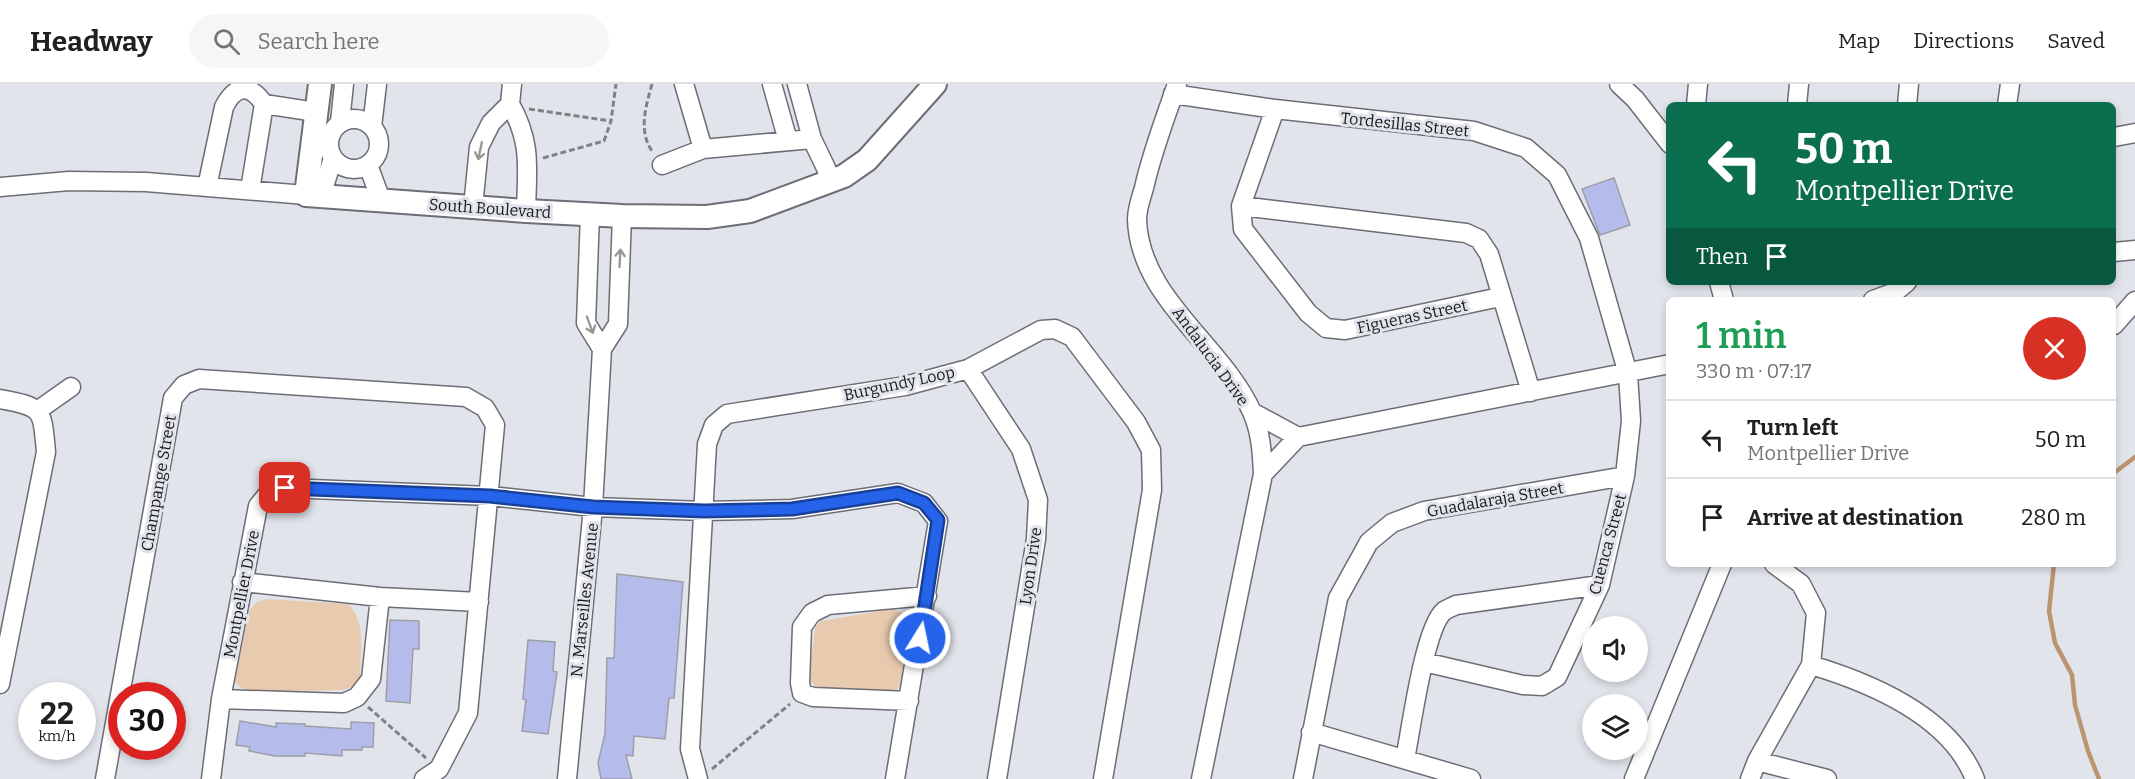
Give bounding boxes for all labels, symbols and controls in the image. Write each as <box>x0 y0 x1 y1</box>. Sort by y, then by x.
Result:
search box <box>189 14 609 68</box>
text: Headway <box>30 25 153 58</box>
icon: search <box>210 25 243 58</box>
text: Search here <box>258 28 380 55</box>
text: Map <box>1838 28 1880 54</box>
text: Directions <box>1913 28 2014 54</box>
text: Saved <box>2047 28 2105 54</box>
street label: Tordesillas Street <box>1340 108 1470 141</box>
text: 50 m <box>1795 124 1892 174</box>
icon: left <box>1696 126 1774 204</box>
one-way arrow <box>473 141 485 160</box>
text: Montpellier Drive <box>1795 175 2014 207</box>
street label: South Boulevard <box>428 195 552 222</box>
icon: arrive <box>1760 240 1793 273</box>
text: Then <box>1696 243 1748 270</box>
one-way arrow <box>615 249 626 269</box>
street label: Figueras Street <box>1355 295 1469 337</box>
street label: Andalucia Drive <box>1168 303 1253 409</box>
text: 1 min <box>1696 314 1787 358</box>
one-way arrow <box>585 315 596 333</box>
button: close <box>2023 317 2086 380</box>
text: 330 m · 07:17 <box>1696 359 1812 383</box>
street label: Burgundy Loop <box>842 362 956 405</box>
street label: Champange Street <box>137 413 180 553</box>
text: Turn left <box>1747 414 1839 441</box>
icon: left <box>1696 423 1729 456</box>
text: 50 m <box>2035 426 2086 453</box>
text: Montpellier Drive <box>1747 441 1909 465</box>
pin <box>259 462 310 513</box>
icon: arrive <box>268 471 301 504</box>
street label: Guadalaraja Street <box>1425 478 1565 521</box>
street label: Cuenca Street <box>1585 491 1630 597</box>
icon: arrive <box>1696 501 1729 534</box>
text: Arrive at destination <box>1747 504 1963 531</box>
text: 280 m <box>2021 504 2086 531</box>
street label: N. Marseilles Avenue <box>567 522 602 678</box>
street label: Lyon Drive <box>1016 526 1045 606</box>
street label: Montpellier Drive <box>220 529 263 660</box>
position arrow <box>888 606 952 670</box>
map controls <box>1582 616 1648 760</box>
button: sound <box>1582 616 1648 682</box>
speed limit sign: 30 <box>108 682 186 760</box>
button: layers <box>1582 694 1648 760</box>
text: 22 <box>40 696 74 732</box>
text: km/h <box>38 727 76 745</box>

